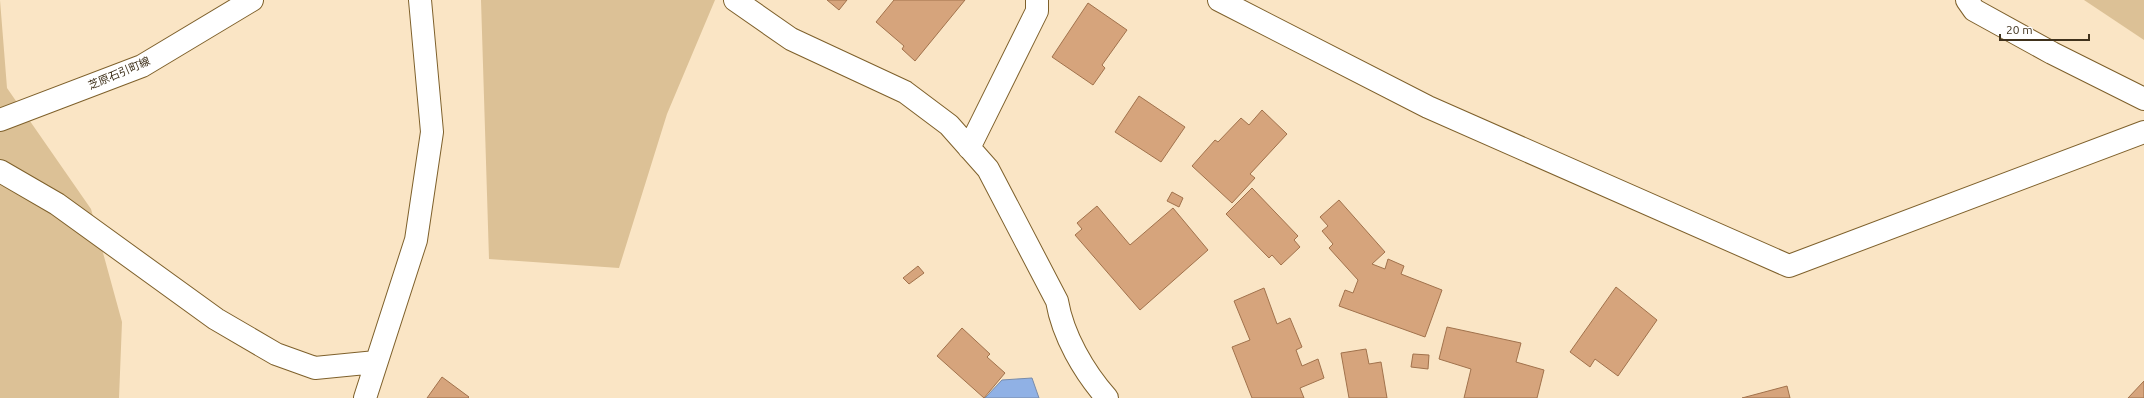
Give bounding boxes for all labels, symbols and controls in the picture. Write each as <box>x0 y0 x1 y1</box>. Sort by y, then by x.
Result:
scale bar <box>2000 16 2089 42</box>
text: 20 m <box>2006 23 2033 36</box>
street label: 芝原石引町線 <box>86 55 152 91</box>

